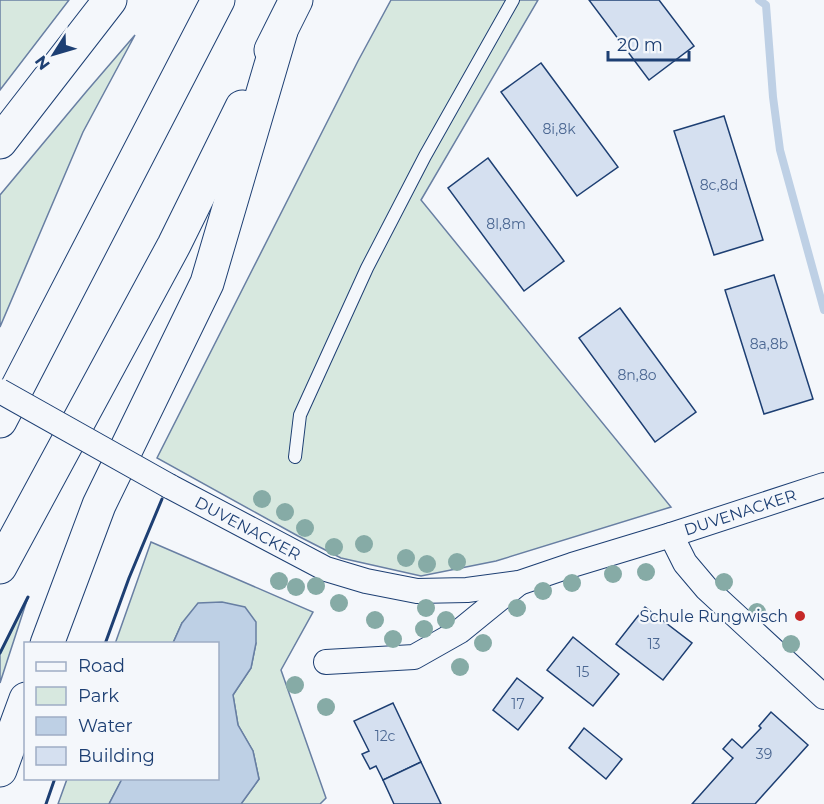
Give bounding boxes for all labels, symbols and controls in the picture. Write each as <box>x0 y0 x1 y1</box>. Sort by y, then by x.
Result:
north arrow <box>24 24 84 84</box>
scale bar <box>608 24 689 62</box>
text: 20 m <box>617 34 663 56</box>
text: N <box>31 52 54 74</box>
house number: 8i,8k <box>542 120 576 138</box>
house number: 8c,8d <box>700 176 738 194</box>
house number: 8l,8m <box>486 215 526 233</box>
house number: 8a,8b <box>750 335 788 353</box>
house number: 8n,8o <box>617 366 657 384</box>
street label: DUVENACKER <box>682 485 799 540</box>
street label: DUVENACKER <box>192 493 304 564</box>
place label: Schule Rungwisch <box>640 607 788 626</box>
marker: Schule Rungwisch <box>793 609 807 623</box>
house number: 13 <box>648 635 661 653</box>
legend <box>24 642 219 780</box>
text: Road <box>78 655 125 677</box>
house number: 15 <box>577 663 590 681</box>
text: Park <box>78 685 119 707</box>
house number: 17 <box>511 695 525 713</box>
text: Water <box>78 715 133 737</box>
house number: 12c <box>375 727 395 745</box>
text: Building <box>78 745 155 767</box>
house number: 39 <box>756 745 772 763</box>

